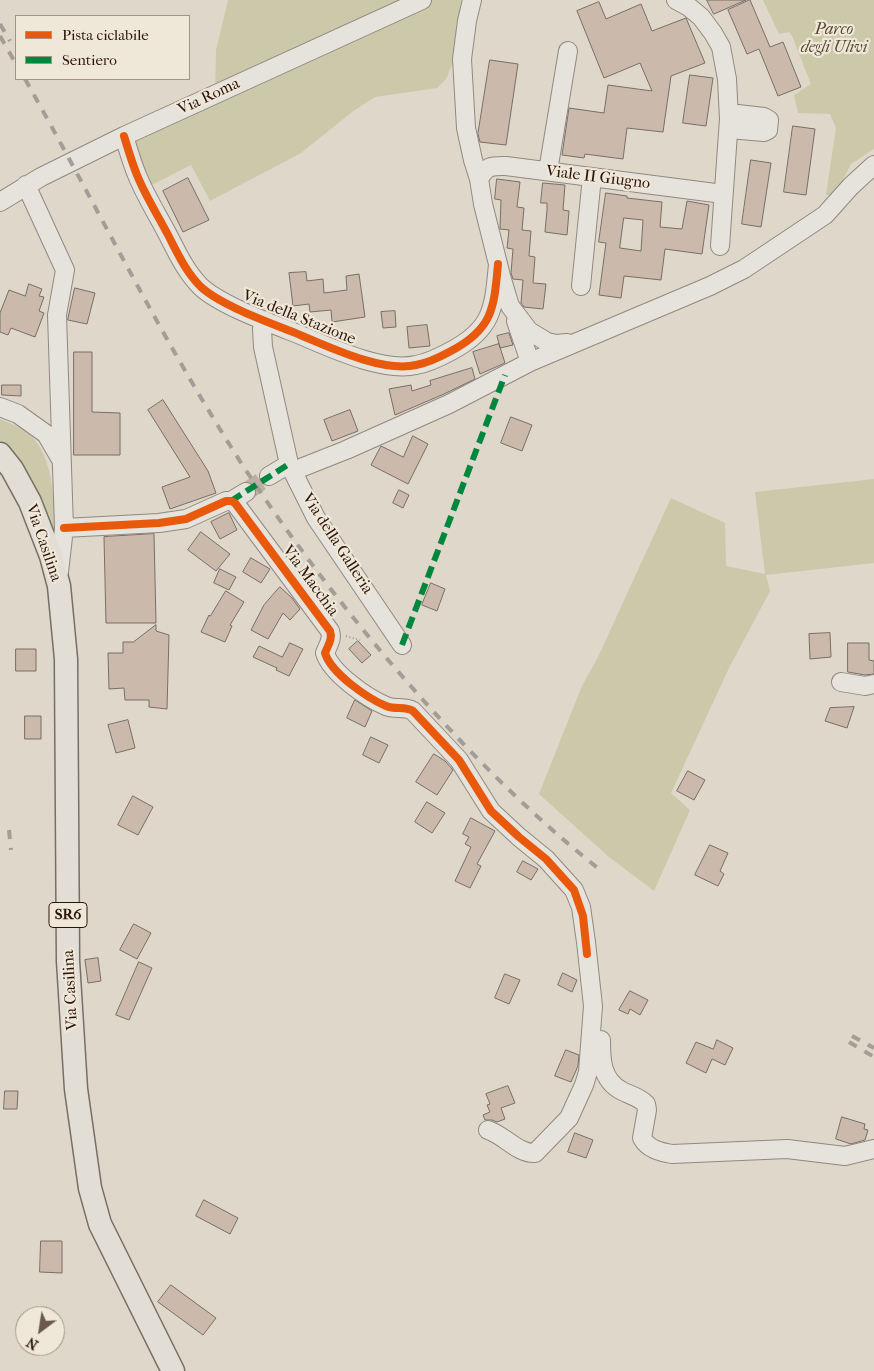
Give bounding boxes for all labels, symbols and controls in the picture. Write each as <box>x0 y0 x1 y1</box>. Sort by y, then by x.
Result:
legend <box>15 15 190 80</box>
park label: Parco degli Ulivi <box>801 20 867 58</box>
text: Pista ciclabile <box>62 26 149 44</box>
text: Sentiero <box>62 51 117 69</box>
street label: Via Roma <box>175 74 243 120</box>
street label: Viale II Giugno <box>545 162 651 194</box>
street label: Via della Stazione <box>240 287 358 349</box>
street label: Via della Galleria <box>297 490 377 598</box>
street label: Via Casilina <box>21 502 65 584</box>
street label: Via Macchia <box>278 542 342 620</box>
road number: SR6 <box>49 902 87 928</box>
street label: Via Casilina <box>59 949 83 1031</box>
north arrow <box>15 1306 65 1356</box>
text: N <box>24 1333 41 1353</box>

